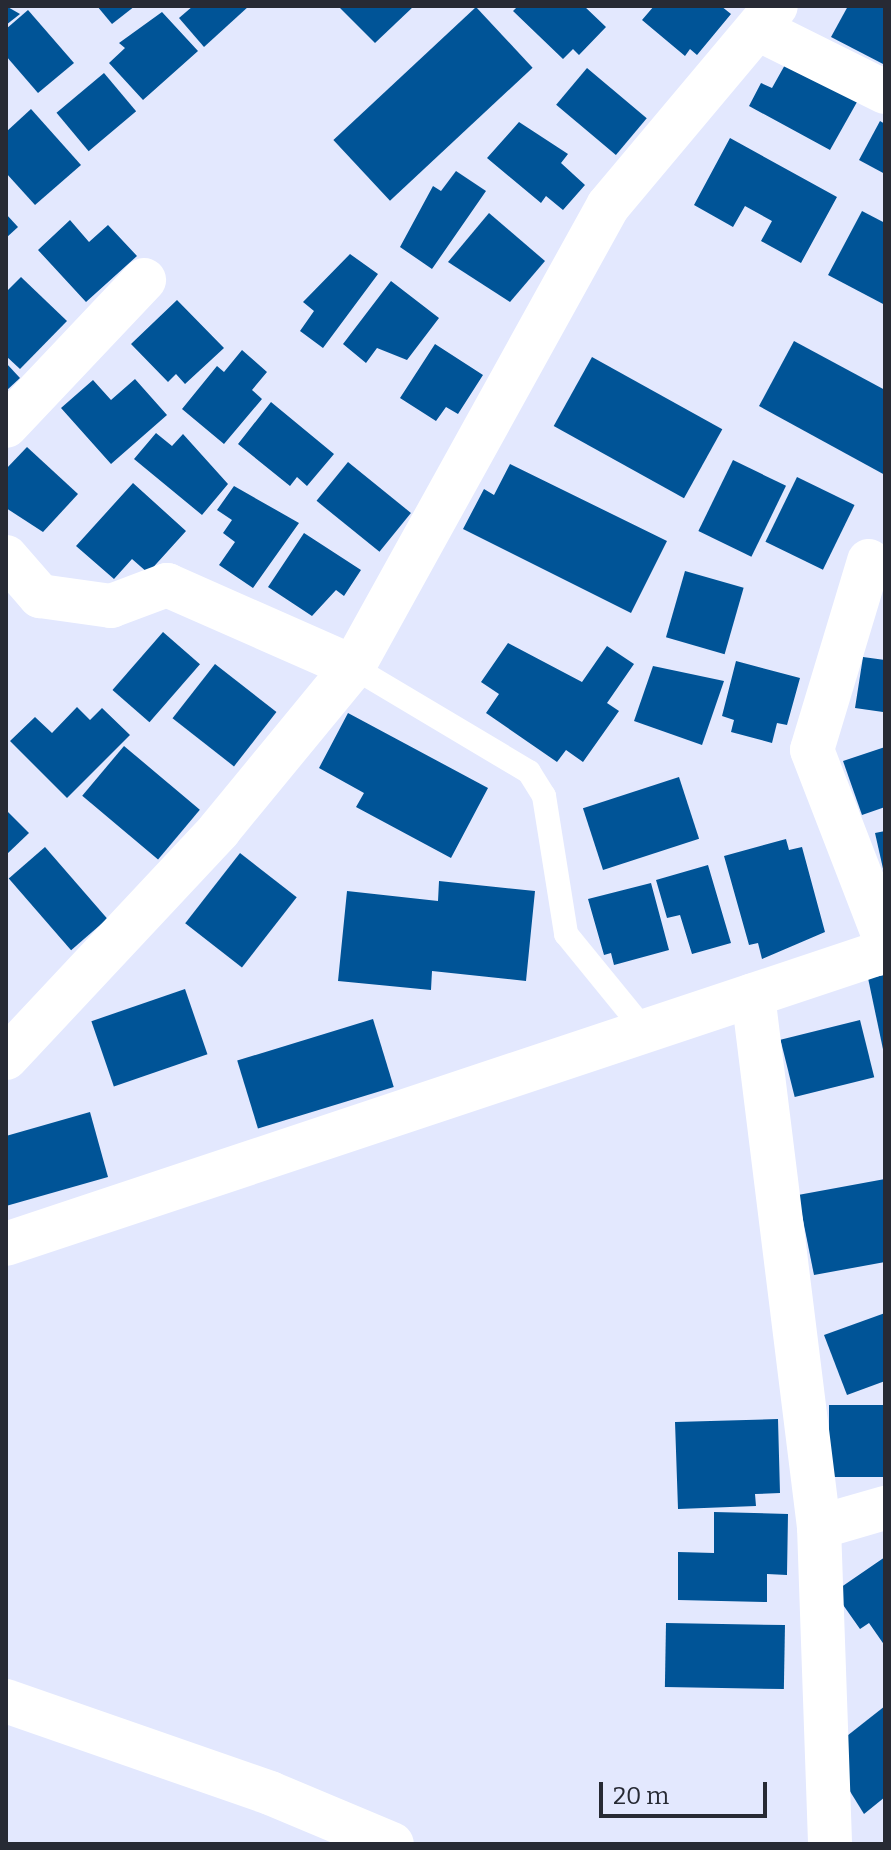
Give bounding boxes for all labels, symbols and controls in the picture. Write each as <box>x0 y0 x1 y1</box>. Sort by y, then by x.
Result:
scale bar <box>603 1766 771 1816</box>
text: 20 m <box>613 1782 669 1810</box>

